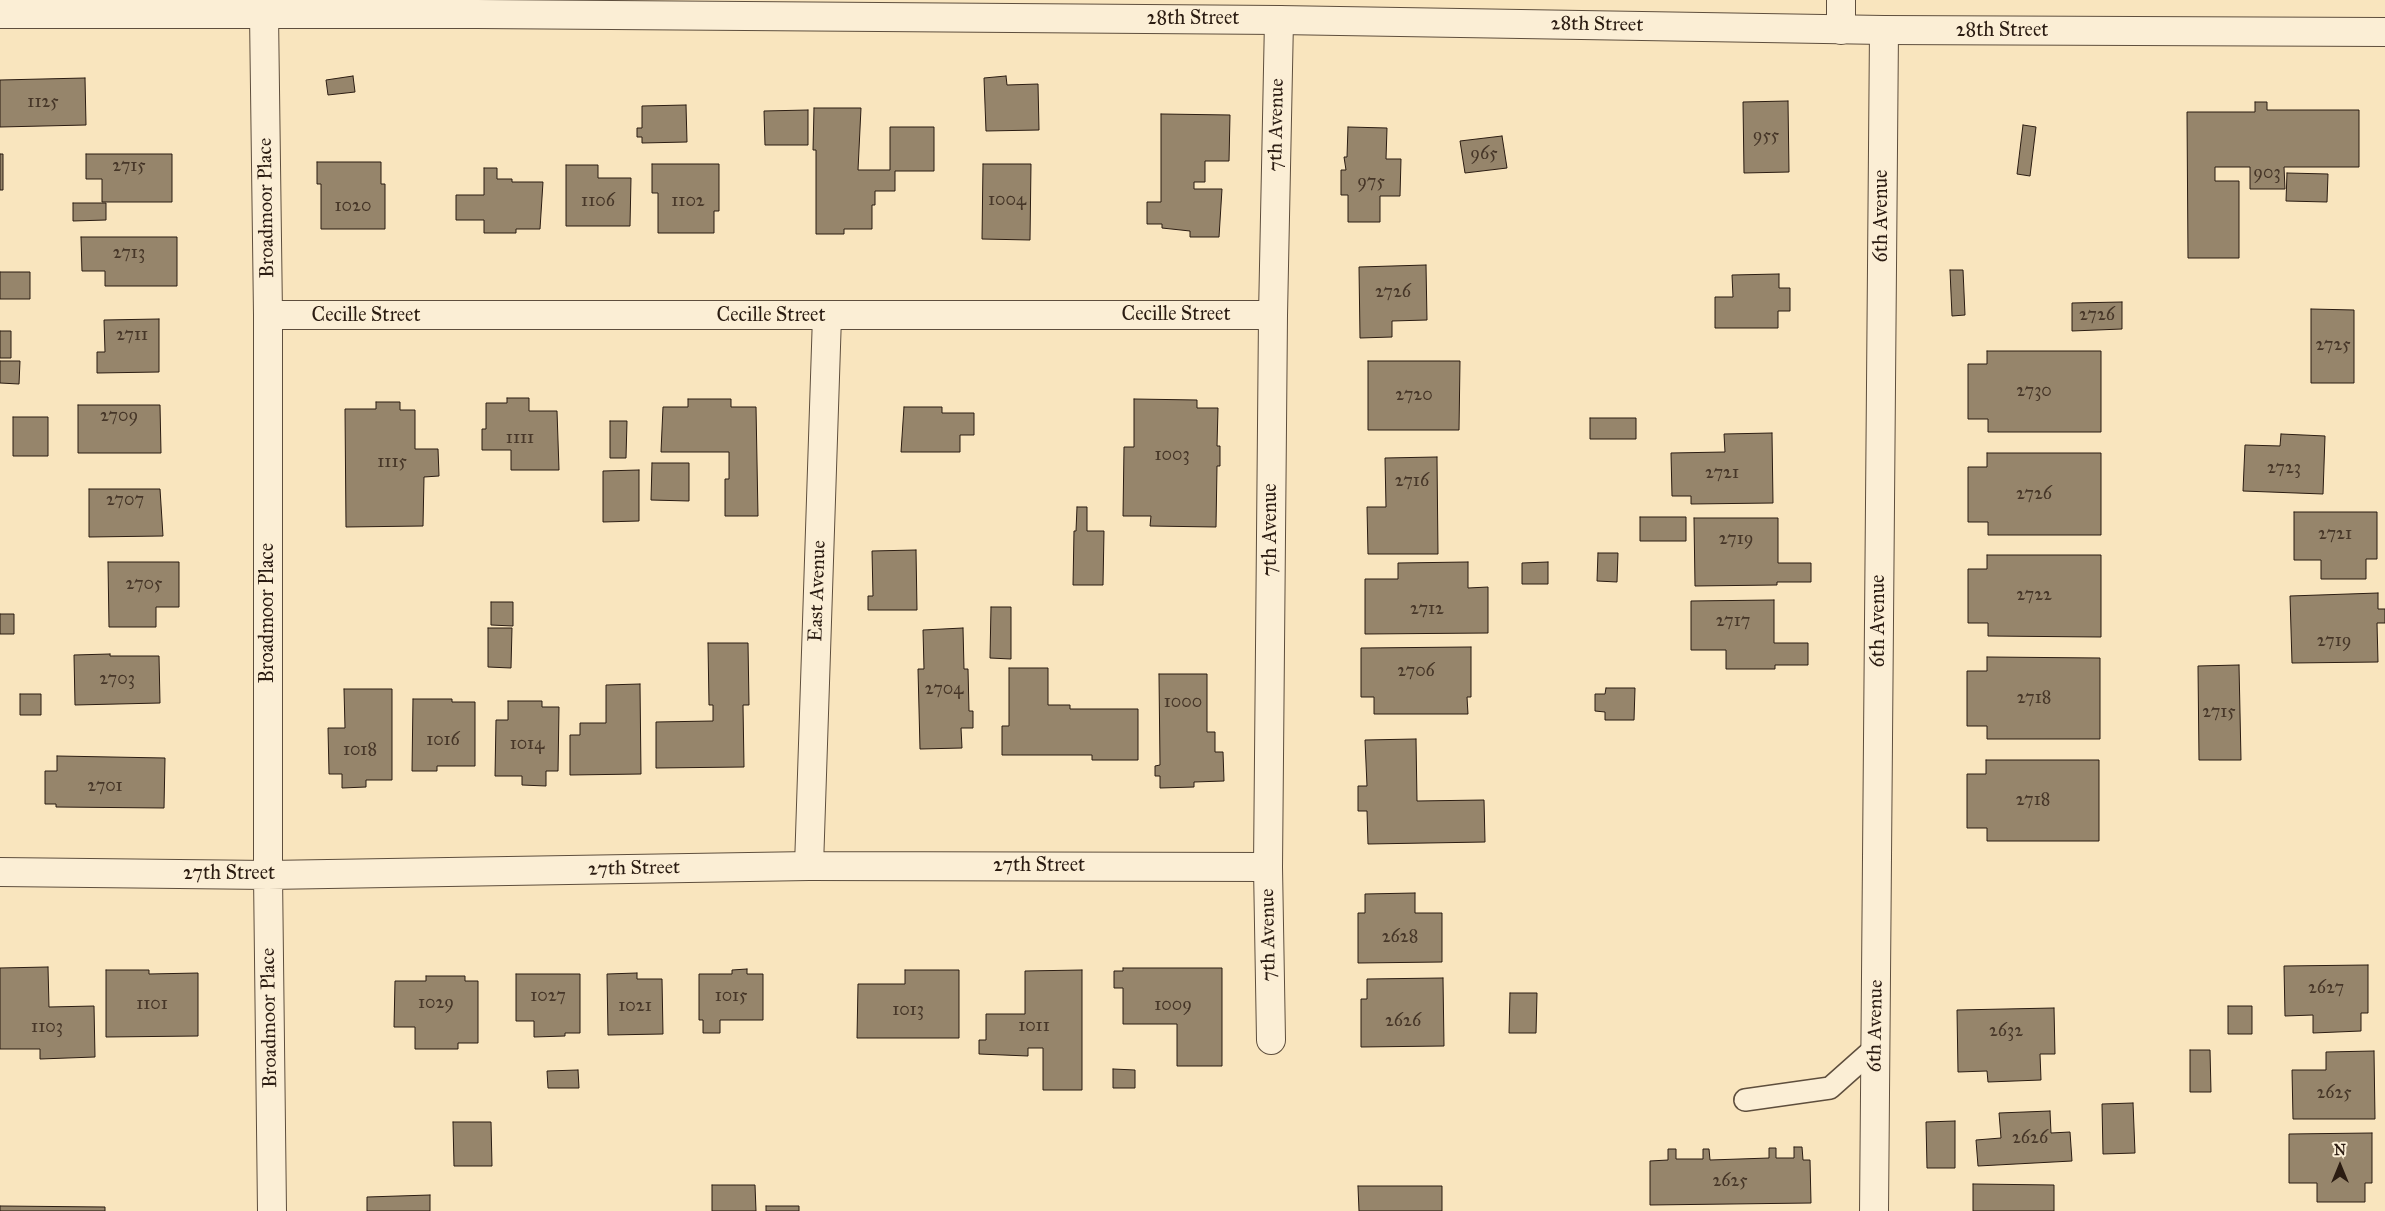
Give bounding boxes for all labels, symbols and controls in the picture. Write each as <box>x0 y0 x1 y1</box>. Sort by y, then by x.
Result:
street label: 28th Street <box>1147 7 1239 31</box>
street label: 28th Street <box>1550 12 1644 38</box>
street label: 28th Street <box>1956 19 2048 43</box>
street label: 7th Avenue <box>1264 78 1290 172</box>
house number: 1125 <box>27 92 59 114</box>
house number: 955 <box>1753 126 1779 148</box>
street label: Broadmoor Place <box>254 138 280 278</box>
house number: 965 <box>1470 144 1498 166</box>
house number: 2715 <box>112 156 146 178</box>
house number: 903 <box>2253 163 2281 185</box>
street label: 6th Avenue <box>1870 170 1894 262</box>
house number: 975 <box>1357 172 1385 194</box>
house number: 1004 <box>988 190 1026 212</box>
house number: 1106 <box>581 191 615 213</box>
house number: 1102 <box>671 191 705 213</box>
house number: 1020 <box>335 196 371 218</box>
house number: 2713 <box>113 243 145 265</box>
house number: 2726 <box>1375 282 1411 304</box>
street label: Cecille Street <box>1122 303 1230 327</box>
street label: Cecille Street <box>312 304 420 328</box>
street label: Cecille Street <box>717 304 825 328</box>
house number: 2726 <box>2079 305 2115 327</box>
house number: 2711 <box>116 325 148 347</box>
house number: 2725 <box>2315 335 2351 357</box>
house number: 2730 <box>2016 381 2052 403</box>
house number: 2720 <box>1395 385 1433 407</box>
house number: 2709 <box>100 406 138 428</box>
house number: 1111 <box>506 428 534 450</box>
house number: 1003 <box>1154 445 1190 467</box>
house number: 1115 <box>377 452 407 474</box>
house number: 2723 <box>2267 458 2301 480</box>
house number: 2721 <box>1705 463 1739 485</box>
house number: 2716 <box>1395 471 1429 493</box>
street label: 7th Avenue <box>1259 483 1283 577</box>
house number: 2726 <box>2016 484 2052 506</box>
house number: 2707 <box>106 490 144 512</box>
house number: 2721 <box>2318 524 2352 546</box>
house number: 2719 <box>1719 529 1753 551</box>
street label: East Avenue <box>804 540 832 642</box>
street label: Broadmoor Place <box>256 543 280 683</box>
house number: 2705 <box>126 574 162 596</box>
street label: 6th Avenue <box>1867 575 1891 667</box>
house number: 2722 <box>2016 585 2052 607</box>
house number: 2712 <box>1410 599 1444 621</box>
house number: 2717 <box>1716 611 1750 633</box>
house number: 2719 <box>2317 631 2351 653</box>
house number: 2706 <box>1397 661 1435 683</box>
house number: 2703 <box>99 669 135 691</box>
house number: 2704 <box>925 679 963 701</box>
house number: 2718 <box>2017 688 2051 710</box>
house number: 1000 <box>1164 692 1202 714</box>
house number: 2715 <box>2202 702 2236 724</box>
house number: 1016 <box>426 730 460 752</box>
house number: 1014 <box>510 734 544 756</box>
house number: 1018 <box>343 740 377 762</box>
house number: 2701 <box>87 776 123 798</box>
house number: 2718 <box>2016 790 2050 812</box>
street label: 27th Street <box>993 854 1085 878</box>
street label: 27th Street <box>588 856 680 882</box>
street label: 27th Street <box>183 862 275 886</box>
street label: 7th Avenue <box>1256 888 1282 982</box>
house number: 2628 <box>1382 927 1418 949</box>
street label: Broadmoor Place <box>257 948 283 1088</box>
house number: 2627 <box>2308 978 2344 1000</box>
street label: 6th Avenue <box>1863 979 1889 1073</box>
house number: 1027 <box>530 986 566 1008</box>
house number: 1015 <box>715 986 747 1008</box>
house number: 1029 <box>418 993 454 1015</box>
house number: 1101 <box>136 994 168 1016</box>
house number: 1009 <box>1154 995 1192 1017</box>
house number: 1021 <box>618 996 652 1018</box>
house number: 1013 <box>892 1000 924 1022</box>
house number: 2626 <box>1385 1011 1421 1033</box>
house number: 1011 <box>1018 1016 1050 1038</box>
house number: 1103 <box>31 1017 63 1039</box>
house number: 2632 <box>1989 1021 2023 1043</box>
house number: 2625 <box>2316 1083 2352 1105</box>
house number: 2626 <box>2012 1128 2048 1150</box>
north arrow <box>2315 1141 2365 1191</box>
text: N <box>2334 1142 2346 1159</box>
house number: 2625 <box>1712 1171 1748 1193</box>

